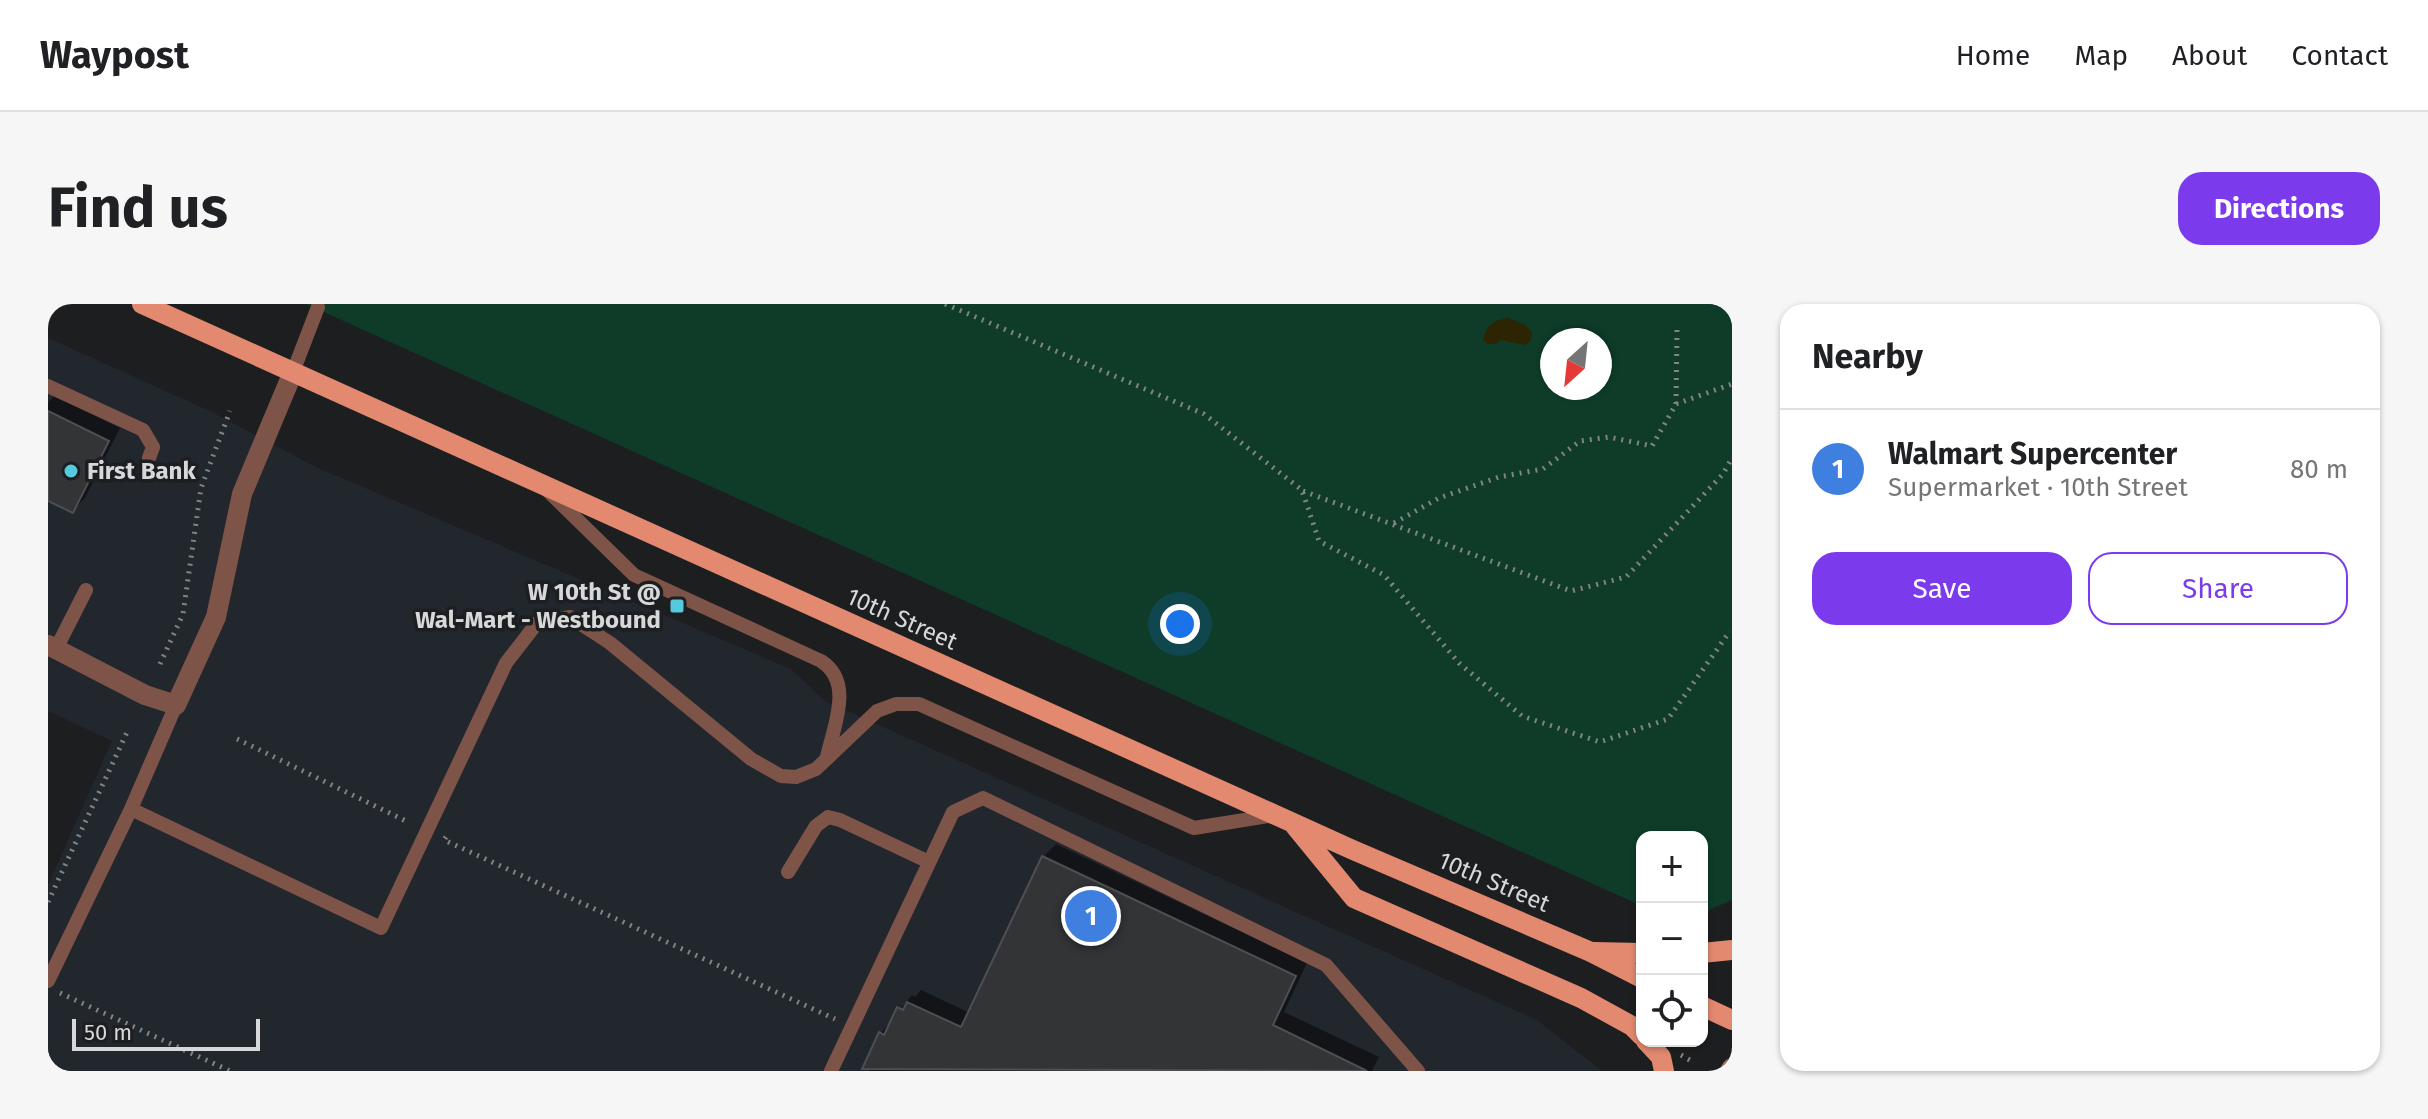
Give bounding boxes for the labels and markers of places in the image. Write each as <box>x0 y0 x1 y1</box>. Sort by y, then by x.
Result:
place label: First Bank <box>87 457 196 485</box>
marker: First Bank <box>62 462 80 480</box>
place label: W 10th St @ Wal-Mart - Westbound <box>415 578 661 634</box>
marker: W 10th St @ Wal-Mart - Westbound <box>668 597 686 615</box>
pin: 1 <box>1065 886 1117 946</box>

